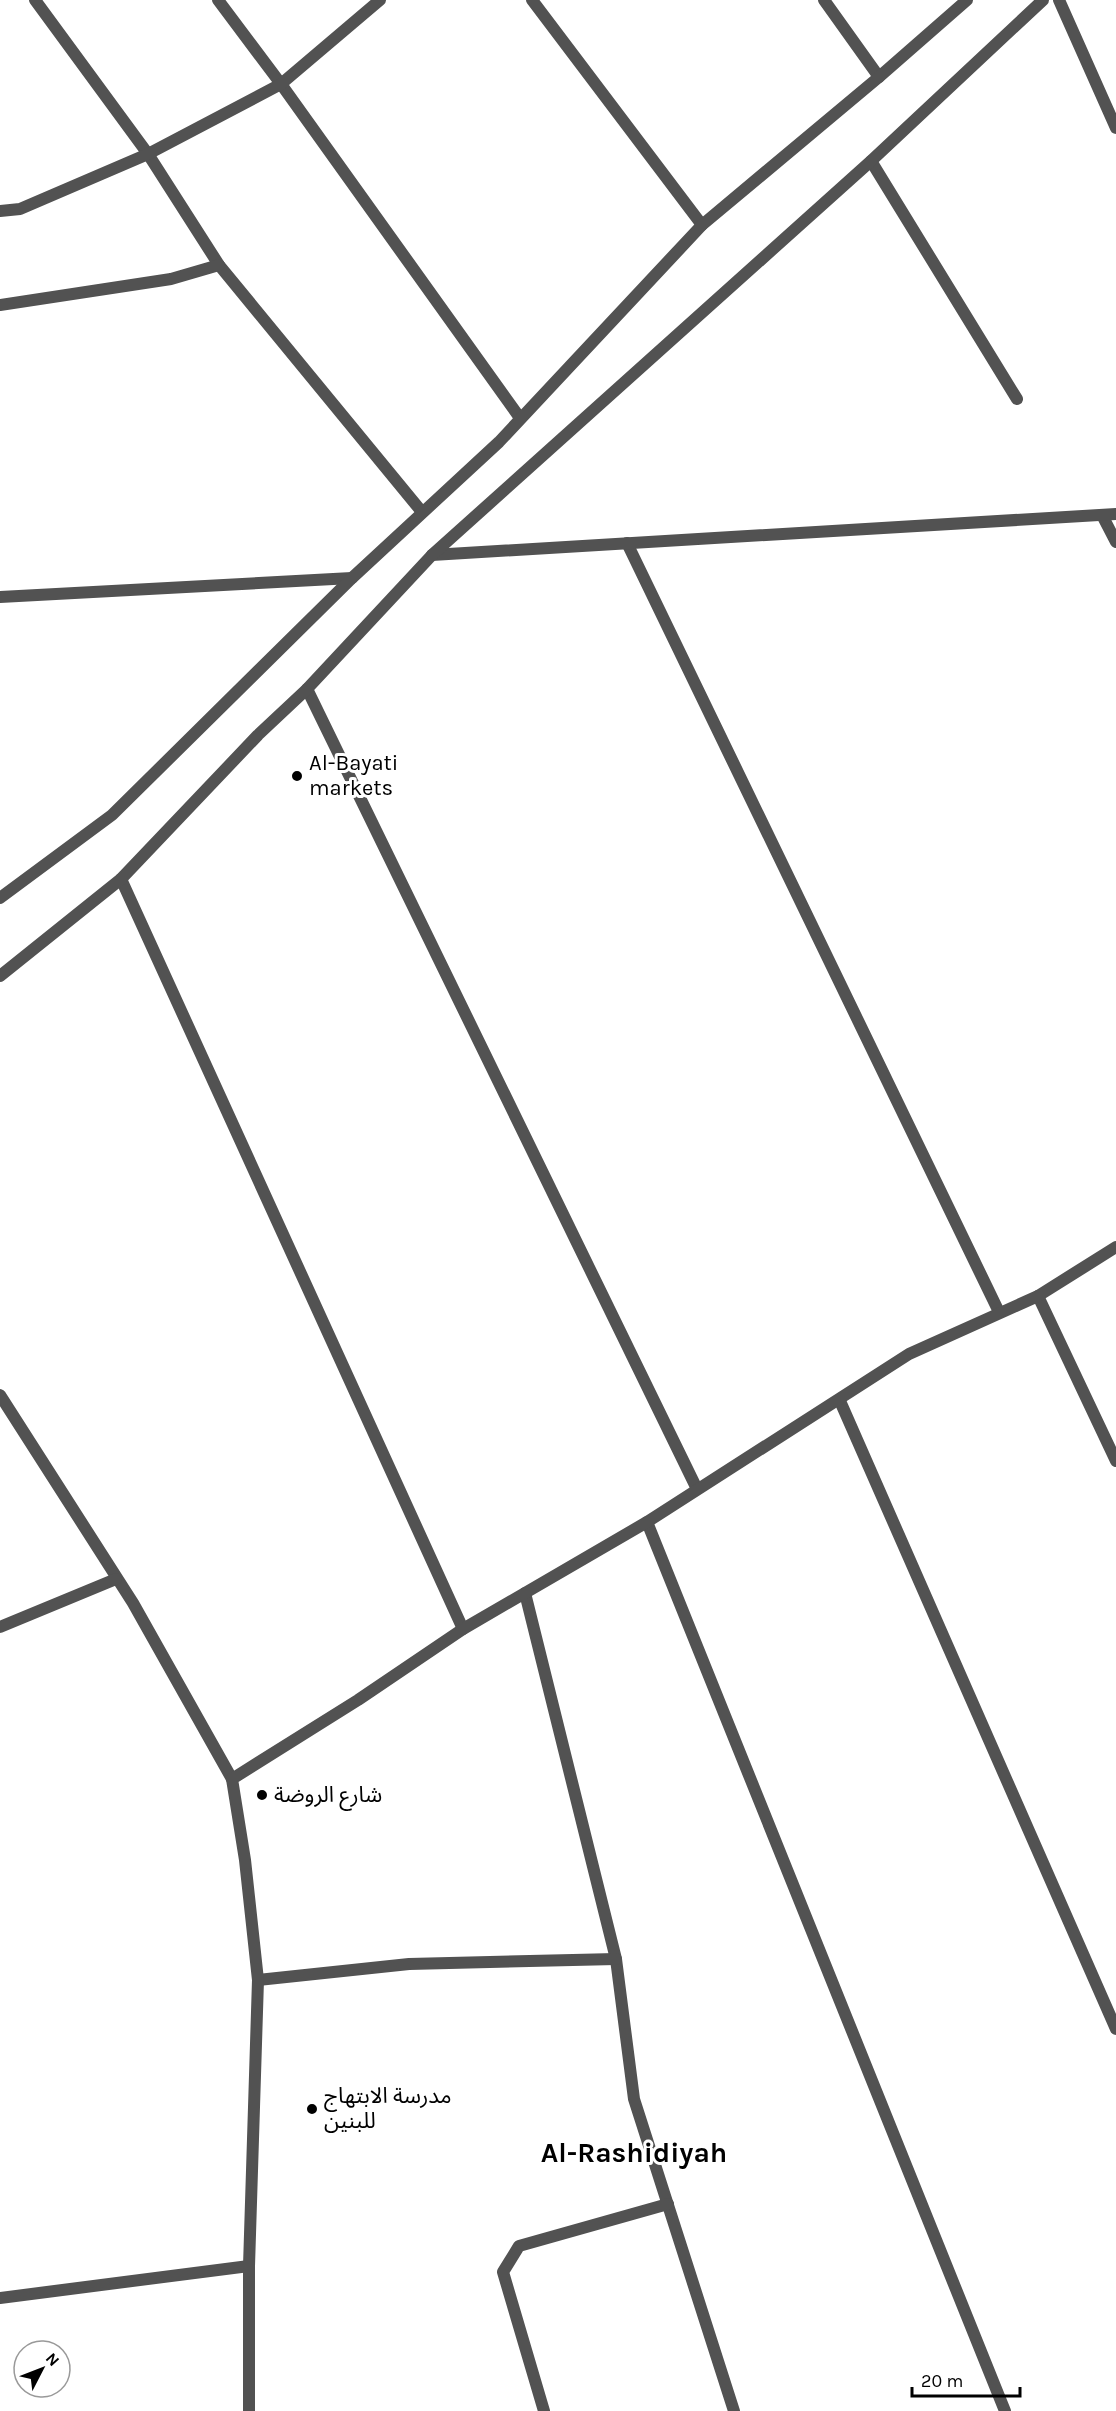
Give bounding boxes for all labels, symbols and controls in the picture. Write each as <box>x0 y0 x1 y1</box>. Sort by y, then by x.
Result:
place label: Al-Bayati markets <box>309 750 398 801</box>
marker: Al-Bayati markets <box>290 769 304 783</box>
place label: شارع الروضة <box>274 1782 382 1811</box>
marker: شارع الروضة <box>255 1788 269 1802</box>
place label: مدرسة الابتهاج للبنين <box>324 2083 452 2134</box>
marker: مدرسة الابتهاج للبنين <box>305 2102 319 2116</box>
district label: Al-Rashidiyah <box>541 2136 727 2169</box>
north arrow <box>12 2339 72 2399</box>
text: N <box>42 2349 64 2370</box>
scale bar <box>912 2360 1020 2398</box>
text: 20 m <box>921 2370 963 2392</box>

